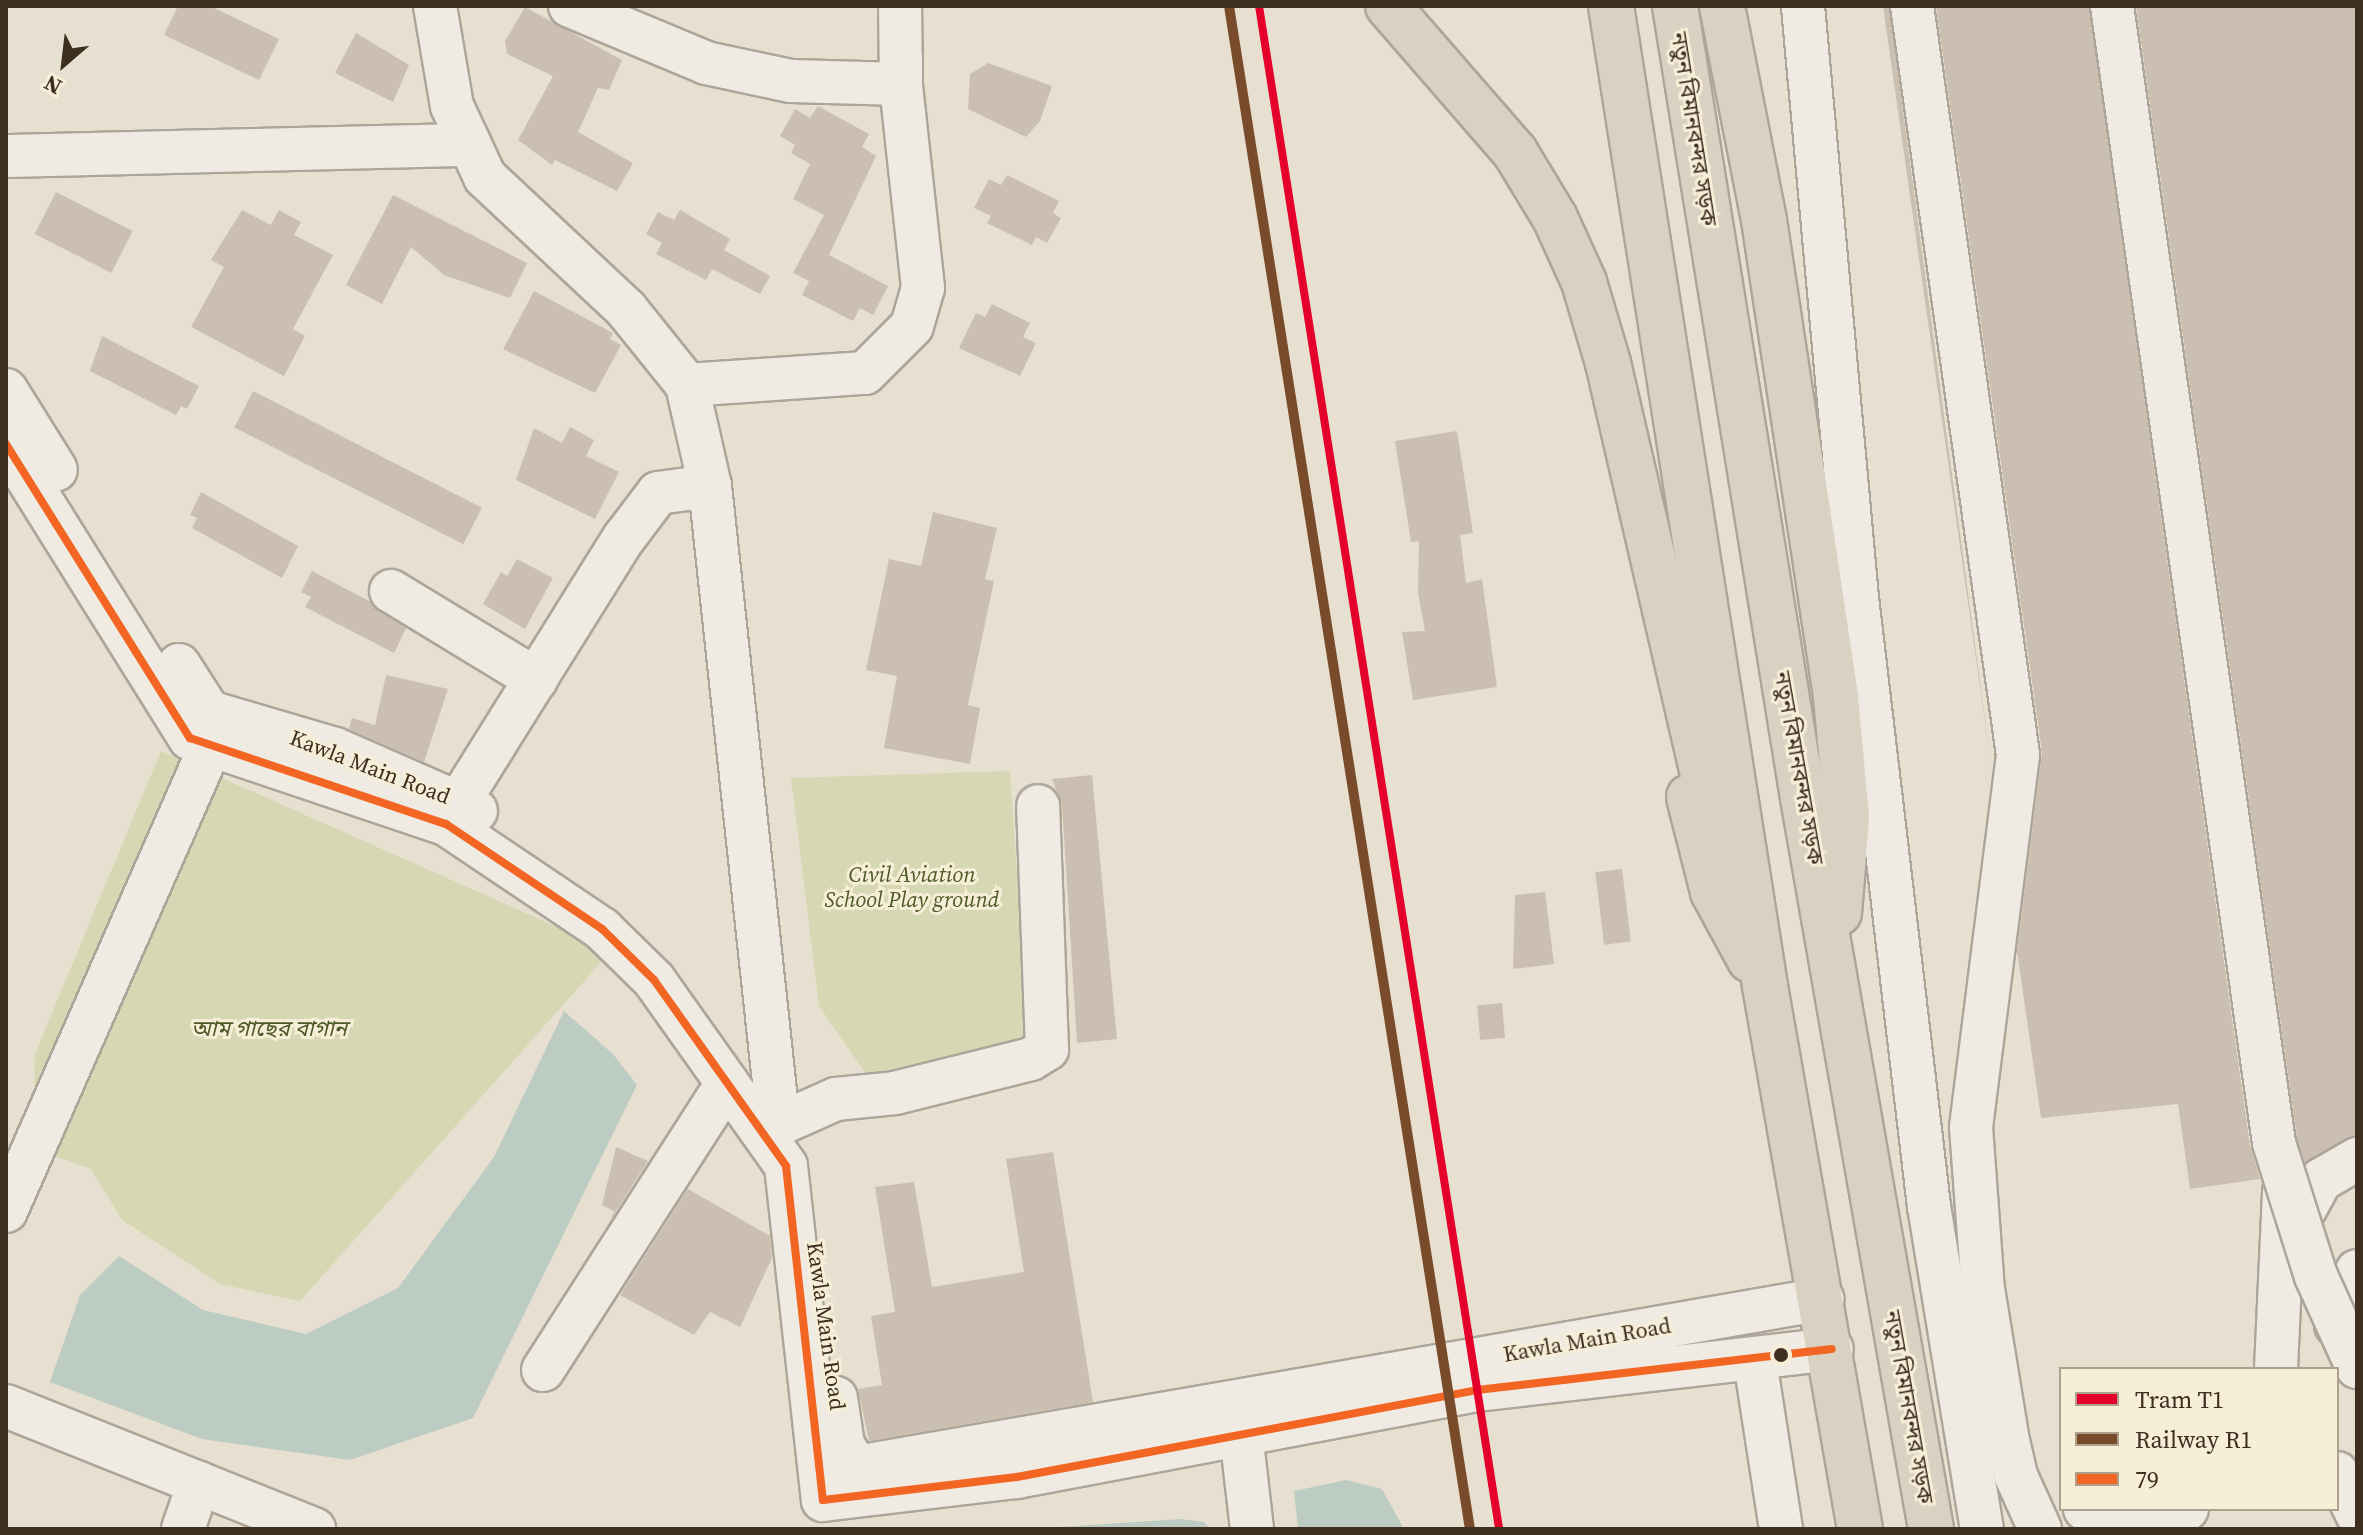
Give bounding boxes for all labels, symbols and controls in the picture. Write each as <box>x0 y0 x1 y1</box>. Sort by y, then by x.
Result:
north arrow <box>24 24 104 104</box>
street label: নতুন বিমানবন্দর সড়ক <box>1666 30 1722 228</box>
text: N <box>39 68 67 102</box>
street label: নতুন বিমানবন্দর সড়ক <box>1769 669 1829 867</box>
street label: Kawla Main Road <box>286 724 454 810</box>
park label: Civil Aviation School Play ground <box>825 861 999 912</box>
park label: আম গাছের বাগান <box>191 1016 347 1042</box>
street label: Kawla Main Road <box>801 1240 851 1412</box>
street label: নতুন বিমানবন্দর সড়ক <box>1879 1308 1939 1506</box>
street label: Kawla Main Road <box>1501 1312 1673 1368</box>
unlabelled marker <box>1773 1347 1789 1363</box>
legend <box>2059 1367 2339 1511</box>
text: Tram T1 <box>2135 1383 2224 1416</box>
text: Railway R1 <box>2135 1423 2252 1456</box>
text: 79 <box>2135 1463 2159 1496</box>

